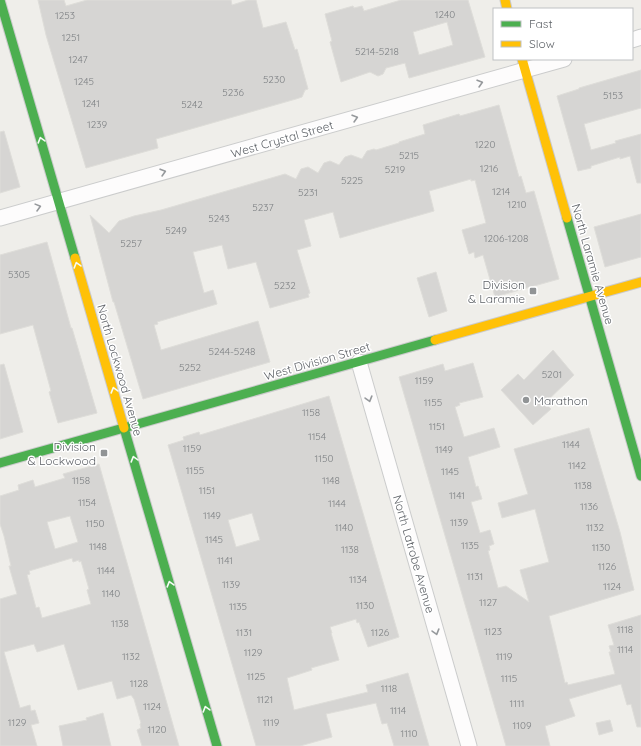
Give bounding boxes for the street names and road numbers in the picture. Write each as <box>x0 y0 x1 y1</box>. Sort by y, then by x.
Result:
street label: West Crystal Street <box>229 117 335 161</box>
street label: North Laramie Avenue <box>569 202 617 326</box>
street label: North Lockwood Avenue <box>94 302 146 438</box>
street label: West Division Street <box>262 339 372 383</box>
street label: North Latrobe Avenue <box>390 493 438 615</box>

